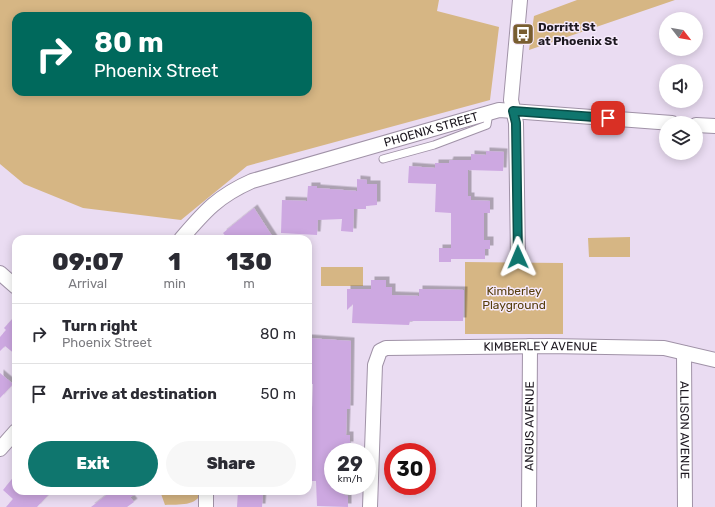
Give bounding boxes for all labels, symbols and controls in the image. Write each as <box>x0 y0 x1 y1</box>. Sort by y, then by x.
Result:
north arrow <box>659 12 703 56</box>
map controls <box>659 12 703 160</box>
place label: Dorritt St at Phoenix St <box>538 20 618 48</box>
bus stop icon: Dorritt St at Phoenix St <box>510 21 536 47</box>
text: 80 m <box>94 26 164 59</box>
icon: right <box>28 28 80 80</box>
text: Phoenix Street <box>94 60 218 82</box>
button: sound <box>659 64 703 108</box>
pin <box>591 101 625 135</box>
icon: arrive <box>597 107 619 129</box>
street label: PHOENIX STREET <box>382 109 480 150</box>
button: layers <box>659 116 703 160</box>
position arrow <box>497 236 539 278</box>
text: 09:07 <box>52 248 123 276</box>
text: 1 <box>168 248 181 276</box>
text: 130 <box>226 248 272 276</box>
text: Arrival <box>68 276 107 291</box>
text: min <box>163 276 186 291</box>
text: m <box>243 276 255 291</box>
park label: Kimberley Playground <box>482 284 546 312</box>
text: Turn right <box>62 317 137 335</box>
icon: right <box>28 323 50 345</box>
text: 80 m <box>260 325 296 343</box>
text: Phoenix Street <box>62 335 152 350</box>
street label: KIMBERLEY AVENUE <box>483 339 597 354</box>
street label: ANGUS AVENUE <box>522 381 537 471</box>
street label: ALLISON AVENUE <box>677 381 692 479</box>
icon: arrive <box>28 383 50 405</box>
text: Arrive at destination <box>62 385 217 403</box>
text: 50 m <box>261 385 296 403</box>
button: Exit <box>28 441 158 487</box>
button: Share <box>166 441 296 487</box>
speed limit sign: 30 <box>384 443 436 495</box>
text: 29 <box>337 452 363 476</box>
text: km/h <box>338 473 362 485</box>

